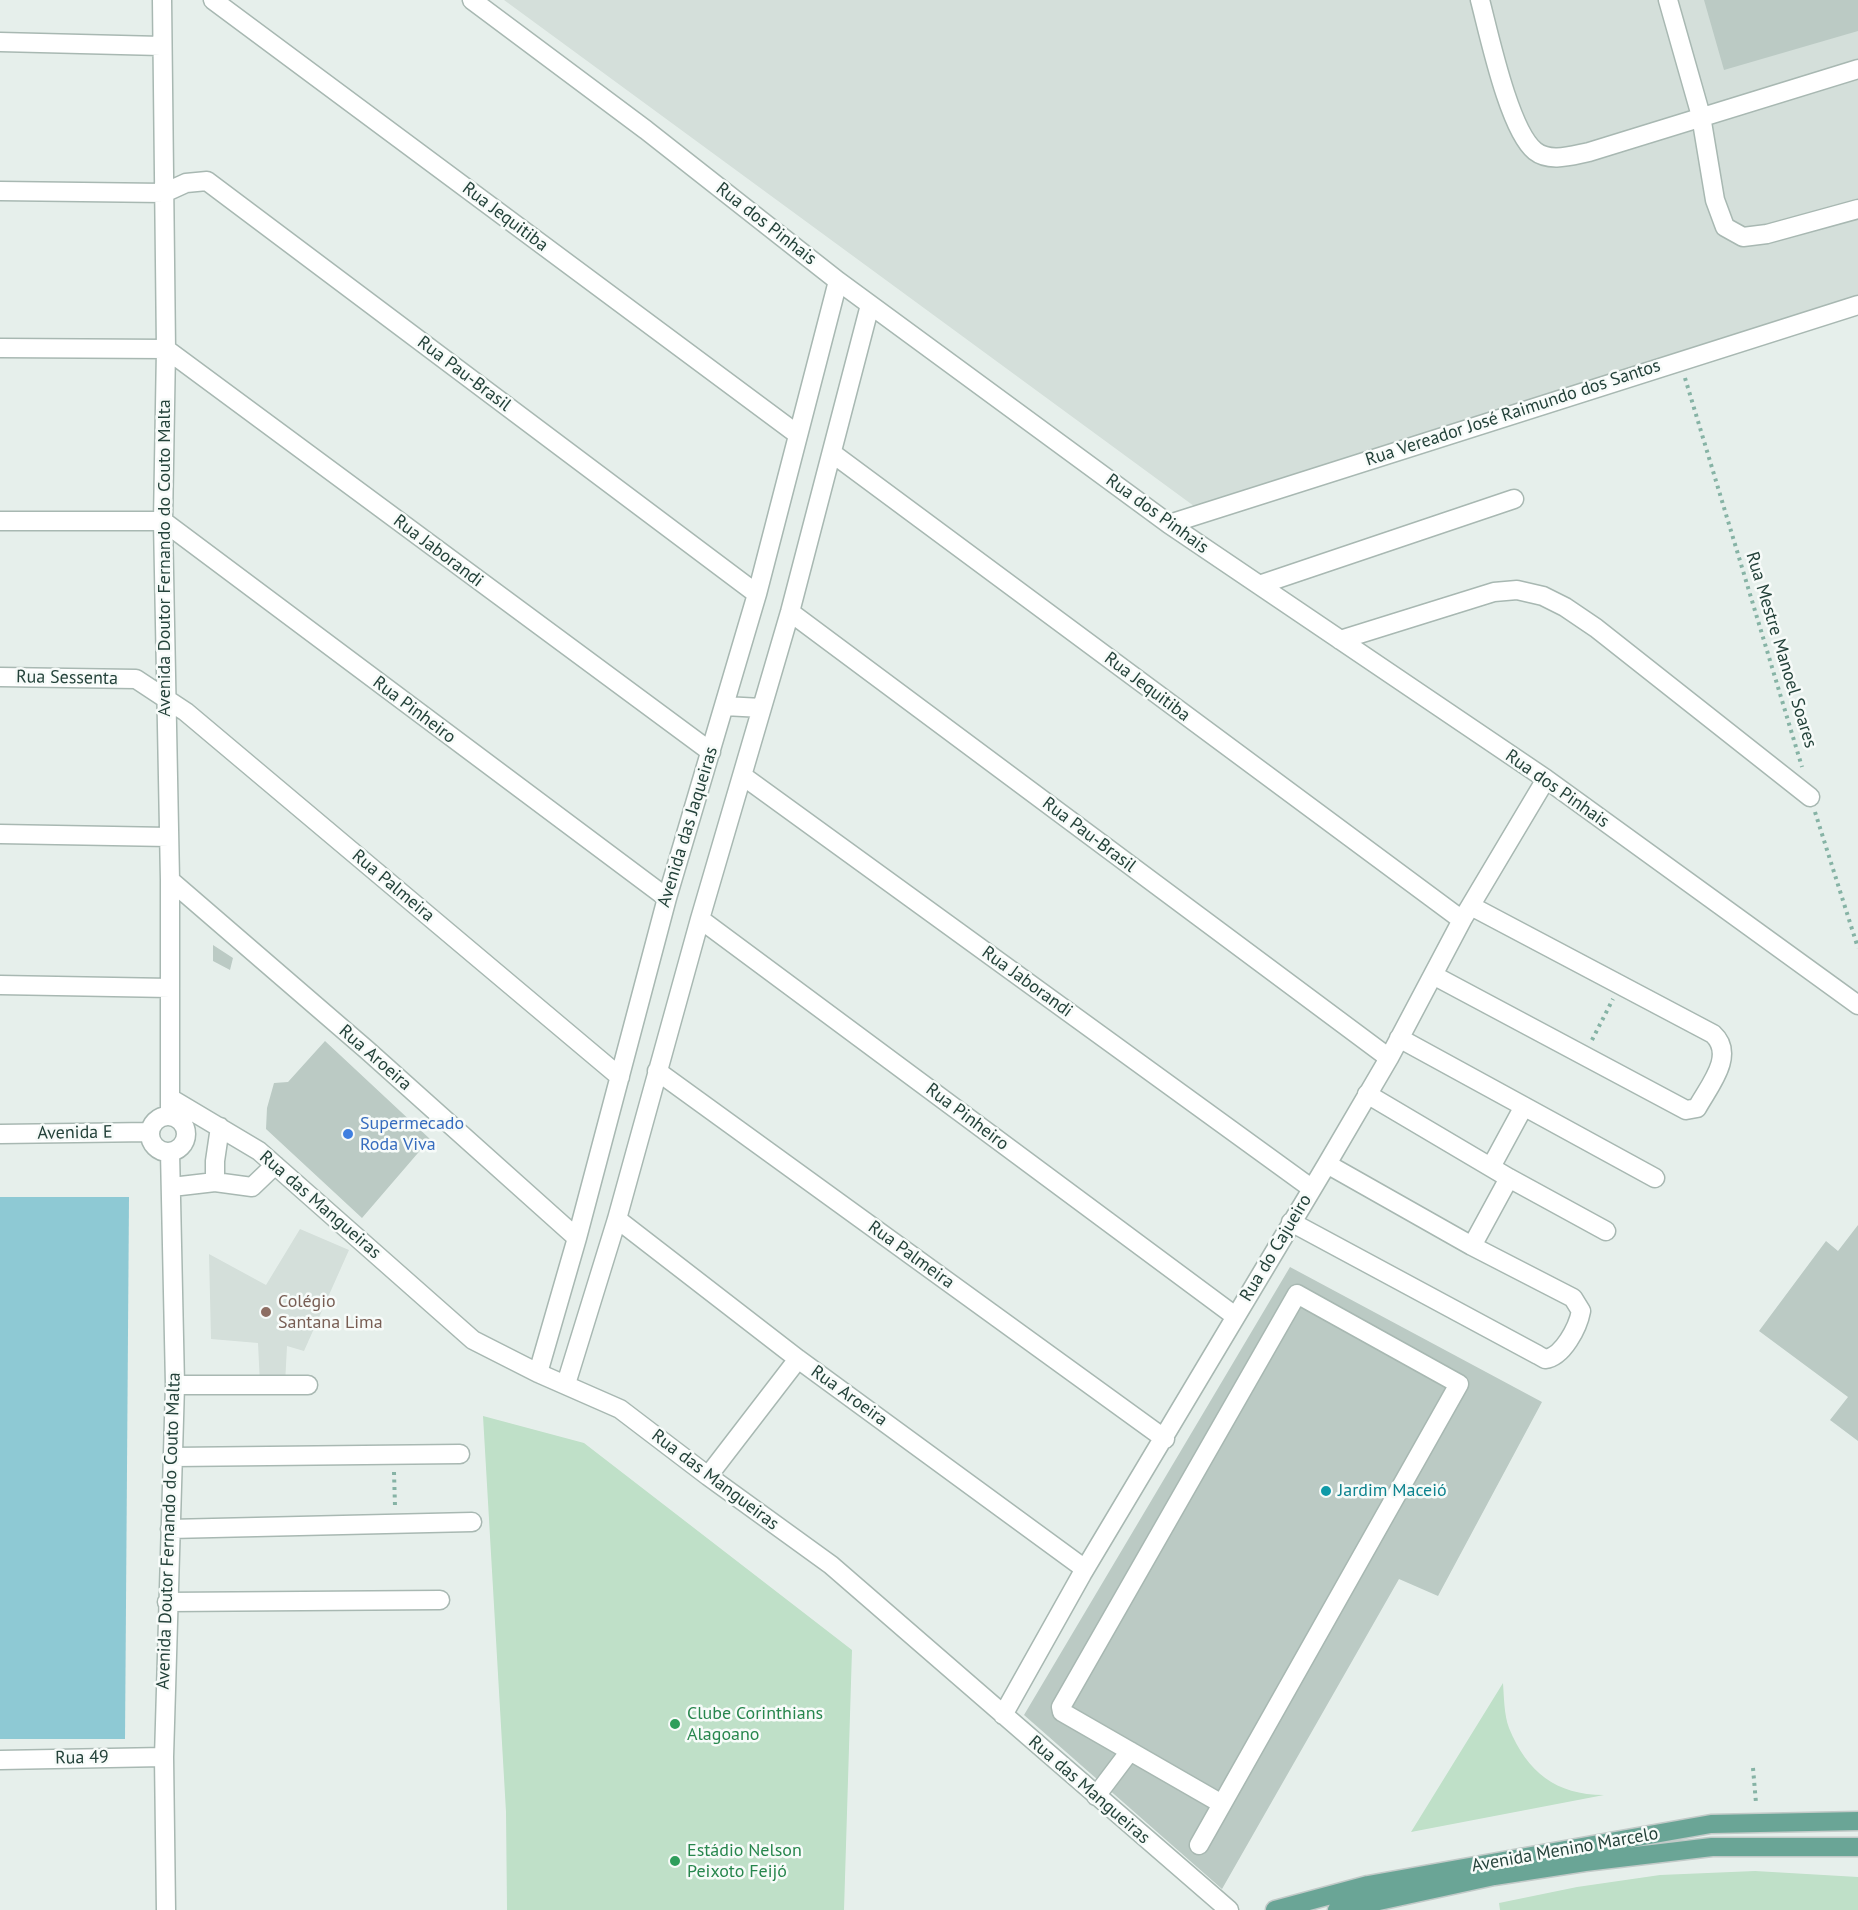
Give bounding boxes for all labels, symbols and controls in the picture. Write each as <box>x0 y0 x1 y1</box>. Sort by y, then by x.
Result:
street label: Rua Jequitiba <box>458 178 552 256</box>
street label: Rua dos Pinhais <box>711 178 821 270</box>
street label: Rua Pau-Brasil <box>413 332 515 416</box>
street label: Rua Vereador José Raimundo dos Santos <box>1363 355 1663 471</box>
street label: Avenida Doutor Fernando do Couto Malta <box>154 399 176 717</box>
street label: Rua dos Pinhais <box>1101 470 1213 558</box>
street label: Rua Jaborandi <box>389 510 487 592</box>
street label: Rua Mestre Manoel Soares <box>1741 549 1821 751</box>
street label: Rua Jequitiba <box>1100 648 1194 726</box>
street label: Rua Sessenta <box>16 666 118 690</box>
street label: Rua Pinheiro <box>368 672 460 748</box>
street label: Avenida das Jaqueiras <box>653 744 723 910</box>
street label: Rua dos Pinhais <box>1501 745 1613 833</box>
street label: Rua Pau-Brasil <box>1038 793 1140 877</box>
street label: Rua Palmeira <box>347 845 439 927</box>
street label: Rua Jaborandi <box>977 942 1077 1022</box>
street label: Rua Aroeira <box>334 1021 416 1095</box>
street label: Rua Pinheiro <box>921 1079 1013 1155</box>
place label: Supermecado Roda Viva <box>360 1113 464 1156</box>
street label: Avenida E <box>37 1122 113 1144</box>
marker: Supermecado Roda Viva <box>341 1127 355 1141</box>
street label: Rua das Mangueiras <box>255 1146 385 1264</box>
street label: Rua do Cajueiro <box>1236 1190 1316 1306</box>
street label: Rua Palmeira <box>864 1217 958 1293</box>
place label: Colégio Santana Lima <box>278 1291 383 1334</box>
marker: Colégio Santana Lima <box>259 1305 273 1319</box>
street label: Rua Aroeira <box>807 1361 891 1431</box>
street label: Avenida Doutor Fernando do Couto Malta <box>153 1372 185 1690</box>
street label: Rua das Mangueiras <box>647 1425 783 1535</box>
place label: Jardim Maceió <box>1338 1480 1447 1502</box>
marker: Jardim Maceió <box>1319 1484 1333 1498</box>
place label: Clube Corinthians Alagoano <box>687 1703 823 1746</box>
marker: Clube Corinthians Alagoano <box>668 1717 682 1731</box>
street label: Rua das Mangueiras <box>1024 1731 1154 1849</box>
street label: Rua 49 <box>55 1747 109 1769</box>
street label: Avenida Menino Marcelo <box>1470 1823 1660 1877</box>
place label: Estádio Nelson Peixoto Feijó <box>687 1840 802 1882</box>
marker: Estádio Nelson Peixoto Feijó <box>668 1854 682 1868</box>

